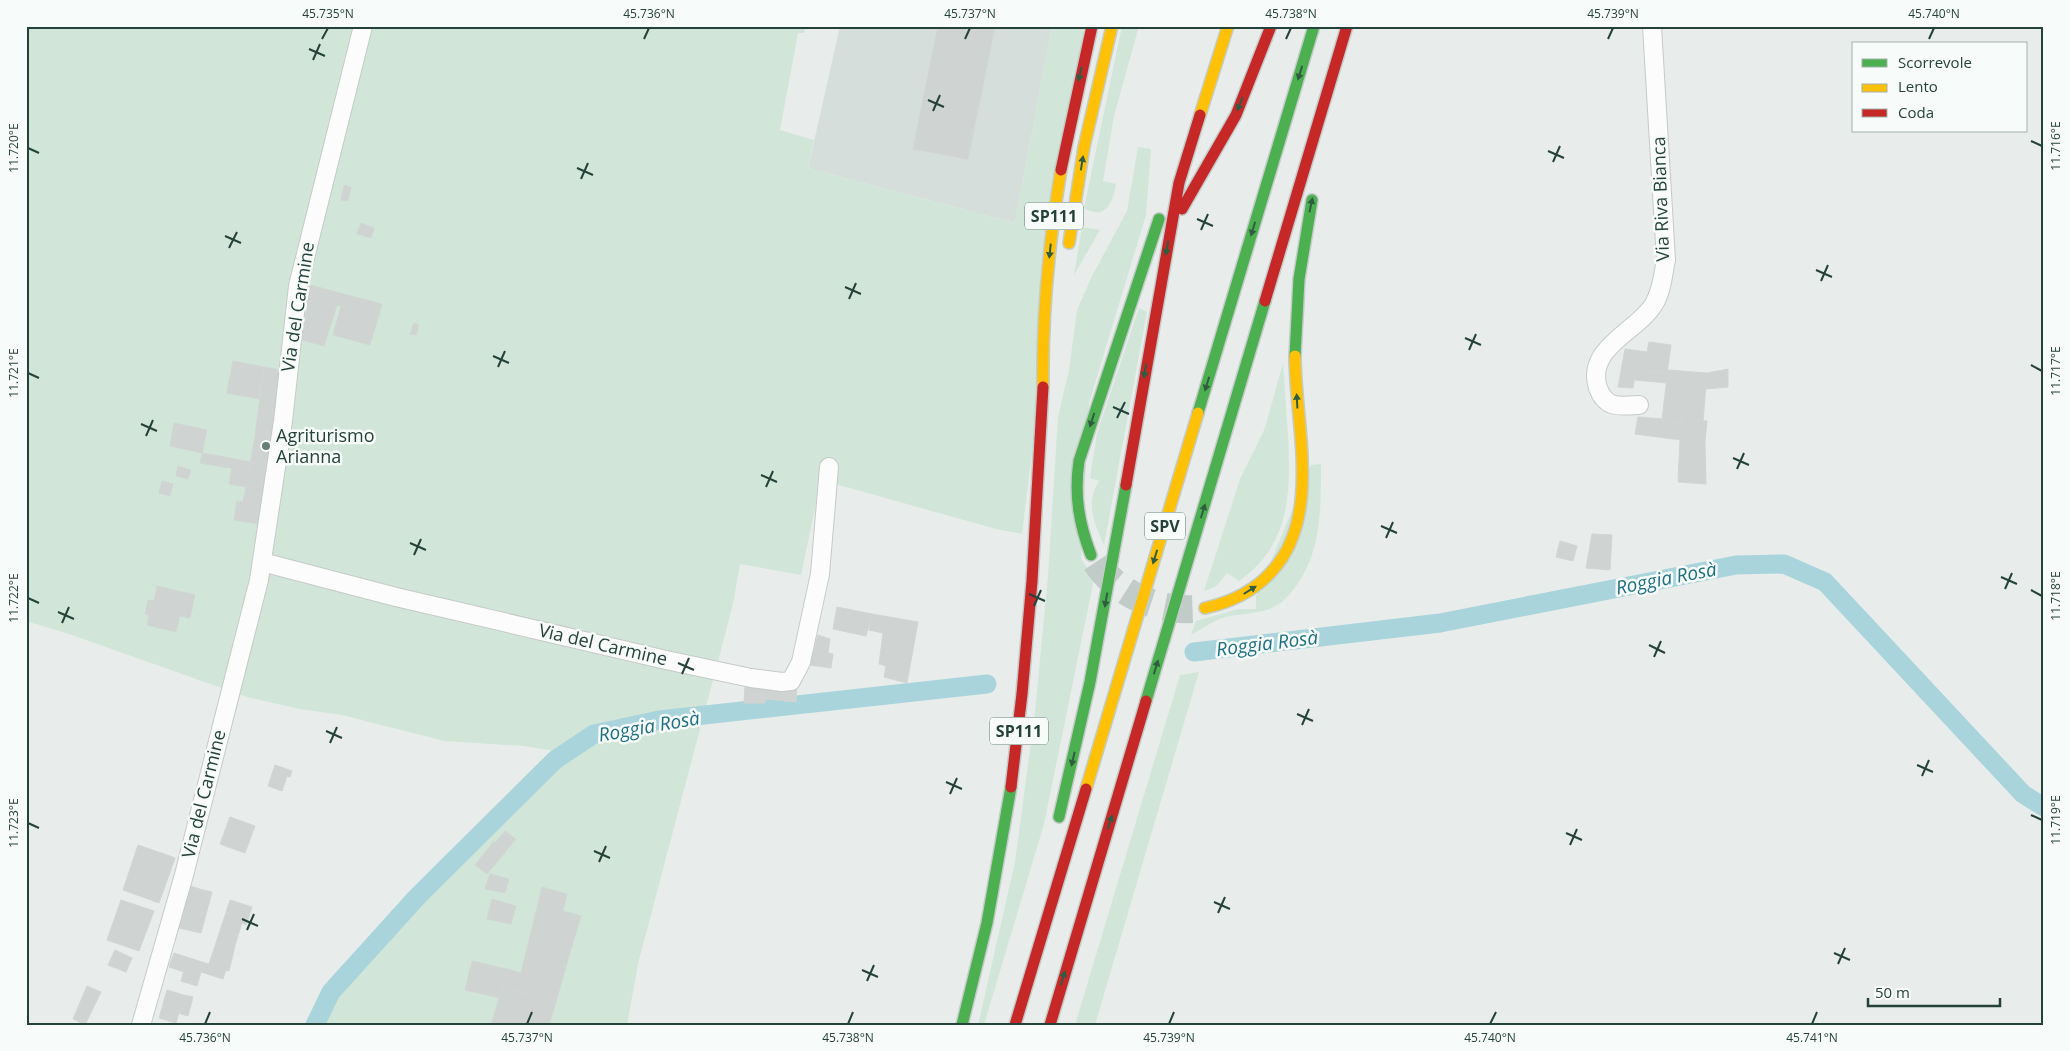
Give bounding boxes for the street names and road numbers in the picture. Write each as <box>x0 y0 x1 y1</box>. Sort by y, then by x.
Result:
street label: Via Riva Bianca <box>1646 136 1674 262</box>
road number: SP111 <box>1025 202 1083 230</box>
street label: Via del Carmine <box>275 240 319 374</box>
road number: SPV <box>1145 512 1185 540</box>
street label: Via del Carmine <box>537 618 670 670</box>
road number: SP111 <box>990 718 1048 744</box>
street label: Via del Carmine <box>175 727 231 860</box>

